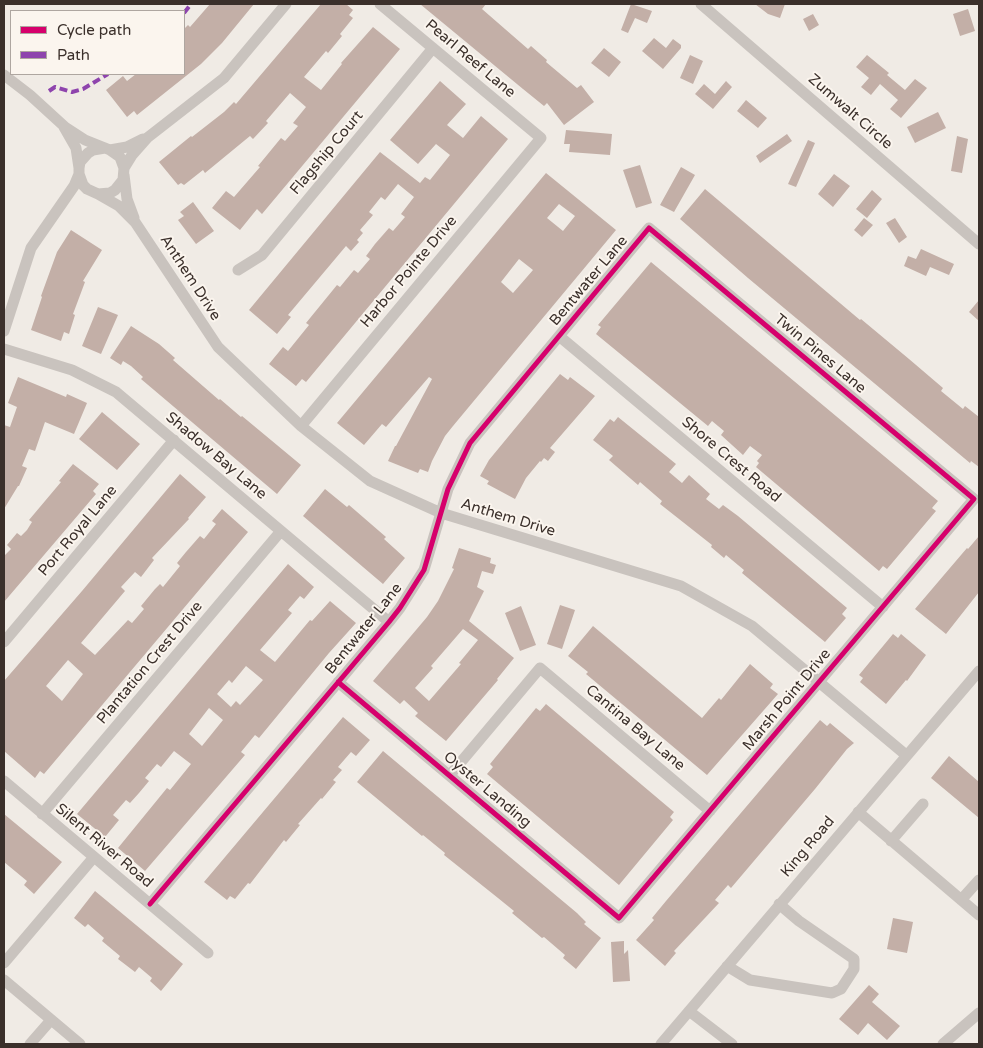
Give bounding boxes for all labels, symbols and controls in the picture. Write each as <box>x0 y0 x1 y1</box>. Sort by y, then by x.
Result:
legend <box>10 10 185 75</box>
street label: Pearl Reef Lane <box>421 16 519 102</box>
text: Cycle path <box>57 21 131 39</box>
text: Path <box>57 46 90 64</box>
street label: Zumwalt Circle <box>804 70 896 154</box>
street label: Flagship Court <box>287 107 367 199</box>
street label: Harbor Pointe Drive <box>357 212 461 332</box>
street label: Anthem Drive <box>156 232 224 324</box>
street label: Bentwater Lane <box>546 232 632 330</box>
street label: Twin Pines Lane <box>771 311 869 397</box>
street label: Shadow Bay Lane <box>162 409 270 503</box>
street label: Shore Crest Road <box>678 413 784 507</box>
street label: Port Royal Lane <box>35 482 121 580</box>
street label: Anthem Drive <box>458 495 558 541</box>
street label: Bentwater Lane <box>322 580 406 678</box>
street label: Plantation Crest Drive <box>93 598 207 728</box>
street label: Marsh Point Drive <box>739 646 835 754</box>
street label: Cantina Bay Lane <box>582 681 688 775</box>
street label: Oyster Landing <box>439 748 535 832</box>
street label: Silent River Road <box>52 800 156 892</box>
street label: King Road <box>777 813 839 881</box>

